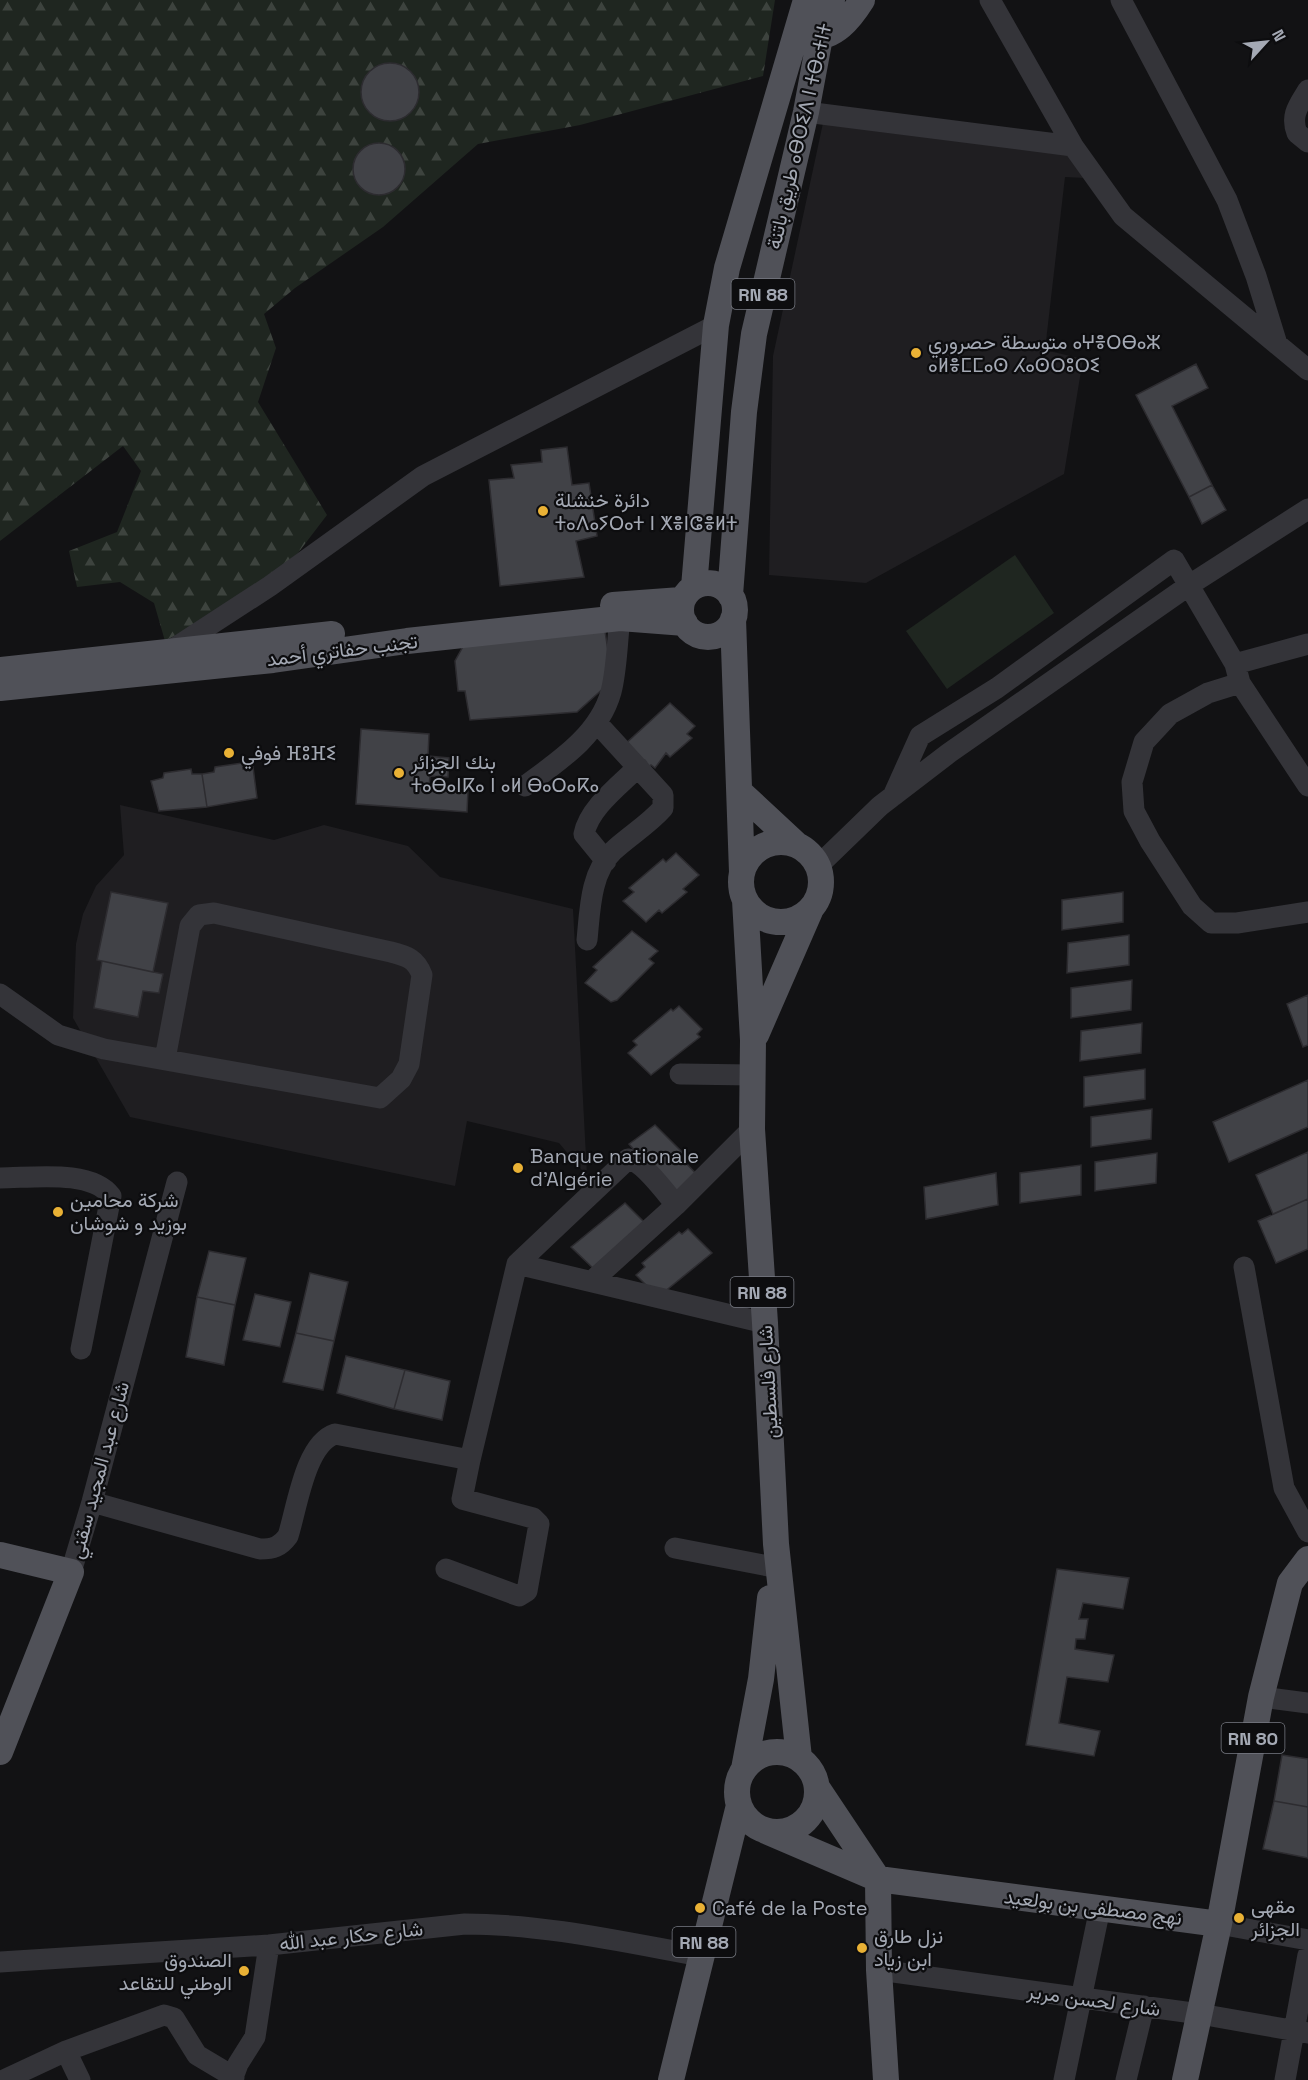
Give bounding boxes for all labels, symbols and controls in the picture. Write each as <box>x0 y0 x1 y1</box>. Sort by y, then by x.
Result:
north arrow <box>1236 12 1296 72</box>
street label: طريق باتنة ⴰⴱⵔⵉⴷ ⵏ ⵜⴱⴰⵜⵏⵜ <box>760 20 838 252</box>
text: N <box>1267 26 1291 45</box>
road number: RN 88 <box>732 279 795 309</box>
place label: متوسطة حصروري ⴰⵖⴻⵔⴱⴰⵣ ⴰⵍⴻⵎⵎⴰⵙ ⵃⴰⵙⵔⵓⵔⵉ <box>928 329 1161 378</box>
marker: متوسطة حصروري ⴰⵖⴻⵔⴱⴰⵣ ⴰⵍⴻⵎⵎⴰⵙ ⵃⴰⵙⵔⵓⵔⵉ <box>909 346 923 360</box>
place label: دائرة خنشلة ⵜⴰⴷⴰⵢⵔⴰⵜ ⵏ ⵅⴻⵏⵛⴻⵍⵜ <box>555 487 737 536</box>
marker: دائرة خنشلة ⵜⴰⴷⴰⵢⵔⴰⵜ ⵏ ⵅⴻⵏⵛⴻⵍⵜ <box>536 504 550 518</box>
street label: تجنب حفاتري أحمد <box>265 628 420 676</box>
place label: فوفي ⴼⵓⴼⵉ <box>241 740 337 770</box>
marker: فوفي ⴼⵓⴼⵉ <box>222 746 236 760</box>
place label: بنك الجزائر ⵜⴰⴱⴰⵏⴽⴰ ⵏ ⴰⵍ ⴱⴰⵔⴰⴽⴰ <box>410 749 599 798</box>
marker: بنك الجزائر ⵜⴰⴱⴰⵏⴽⴰ ⵏ ⴰⵍ ⴱⴰⵔⴰⴽⴰ <box>392 766 406 780</box>
place label: Banque nationale d'Algérie <box>530 1143 699 1192</box>
marker: Banque nationale d'Algérie <box>511 1161 525 1175</box>
place label: شركة محامين بوزيد و شوشان <box>70 1187 187 1236</box>
marker: شركة محامين بوزيد و شوشان <box>51 1205 65 1219</box>
road number: RN 88 <box>730 1277 794 1307</box>
street label: شارع فلسطين <box>752 1325 785 1439</box>
street label: شارع عبد المجيد سقني <box>63 1379 139 1563</box>
road number: RN 80 <box>1222 1723 1284 1753</box>
street label: نهج مصطفى بن بولعيد <box>1002 1883 1184 1932</box>
place label: مقهى الجزائر <box>1250 1893 1300 1942</box>
place label: Café de la Poste <box>712 1895 868 1921</box>
marker: Café de la Poste <box>693 1901 707 1915</box>
marker: مقهى الجزائر <box>1232 1911 1246 1925</box>
street label: شارع حكار عبد الله <box>278 1916 424 1957</box>
place label: نزل طارق ابن زياد <box>874 1923 943 1972</box>
road number: RN 88 <box>672 1927 736 1957</box>
marker: نزل طارق ابن زياد <box>855 1941 869 1955</box>
place label: الصندوق الوطني للتقاعد <box>119 1947 232 2000</box>
marker: الصندوق الوطني للتقاعد <box>237 1964 251 1978</box>
street label: شارع لحسن مرير <box>1025 1978 1162 2023</box>

